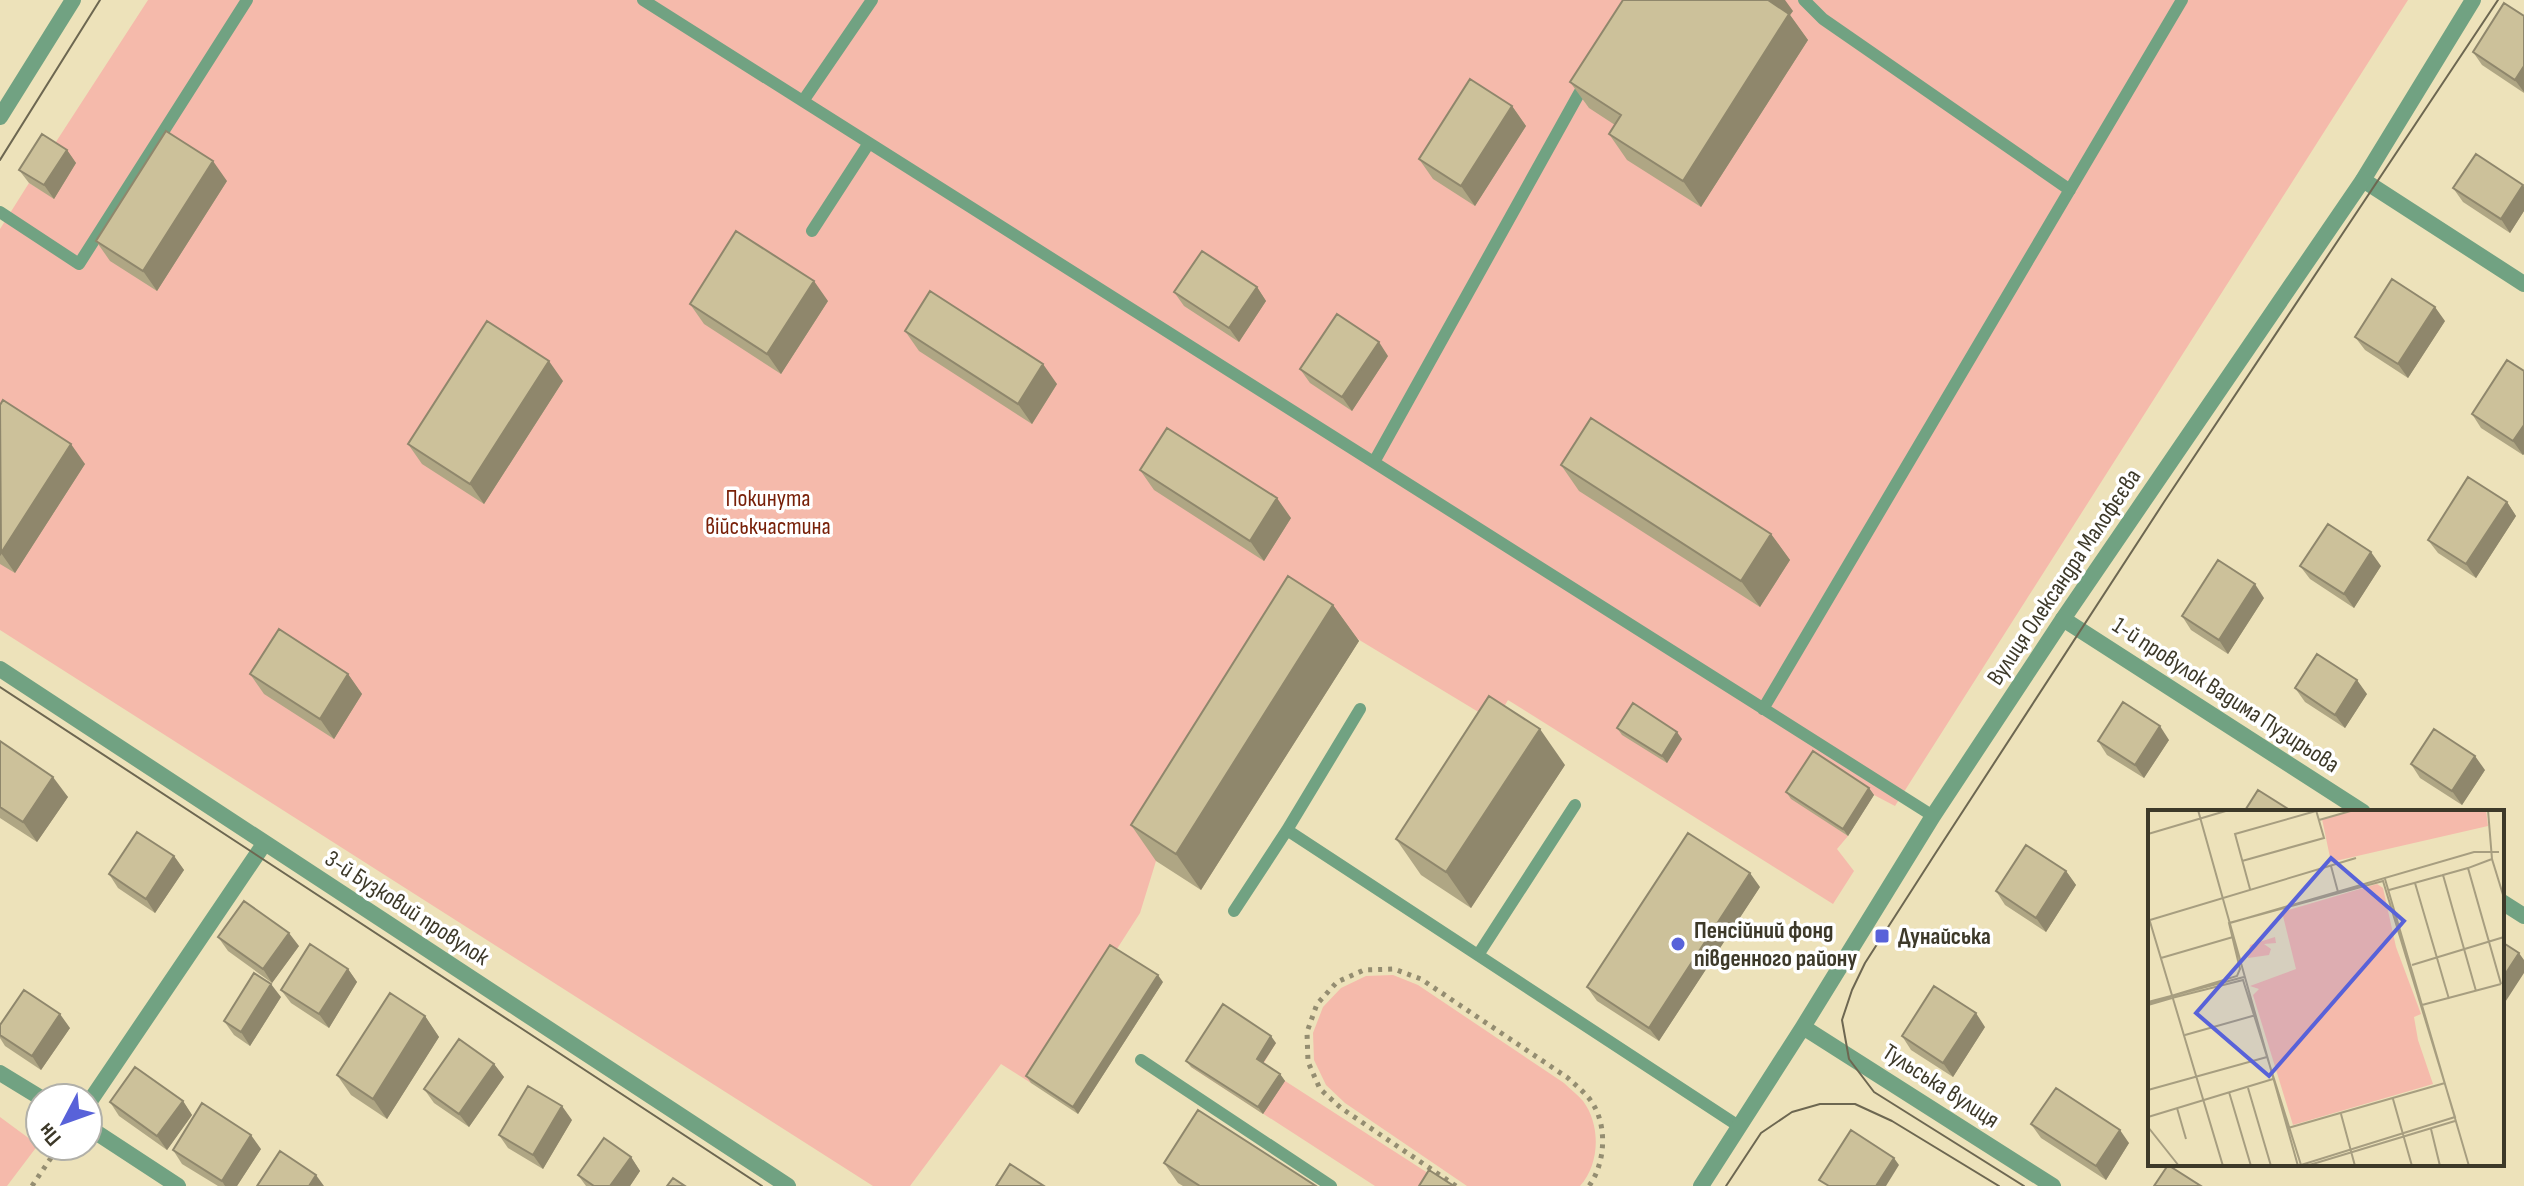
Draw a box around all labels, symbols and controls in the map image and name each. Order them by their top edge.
street label: Вулиця Олександра Малофєєва [1981,463,2147,691]
park label: Покинута військчастина [705,484,831,541]
street label: 1-й провулок Вадима Пузирьова [2107,611,2345,779]
inset map [2148,810,2504,1166]
street label: 3-й Бузковий провулок [319,844,495,972]
place label: Пенсійний фонд південного району [1694,916,1857,973]
place label: Дунайська [1898,922,1991,951]
marker: Дунайська [1873,927,1891,945]
marker: Пенсійний фонд південного району [1669,935,1687,953]
street label: Тульська вулиця [1877,1038,2005,1134]
north arrow [24,1082,104,1162]
text: Пн [33,1117,67,1151]

